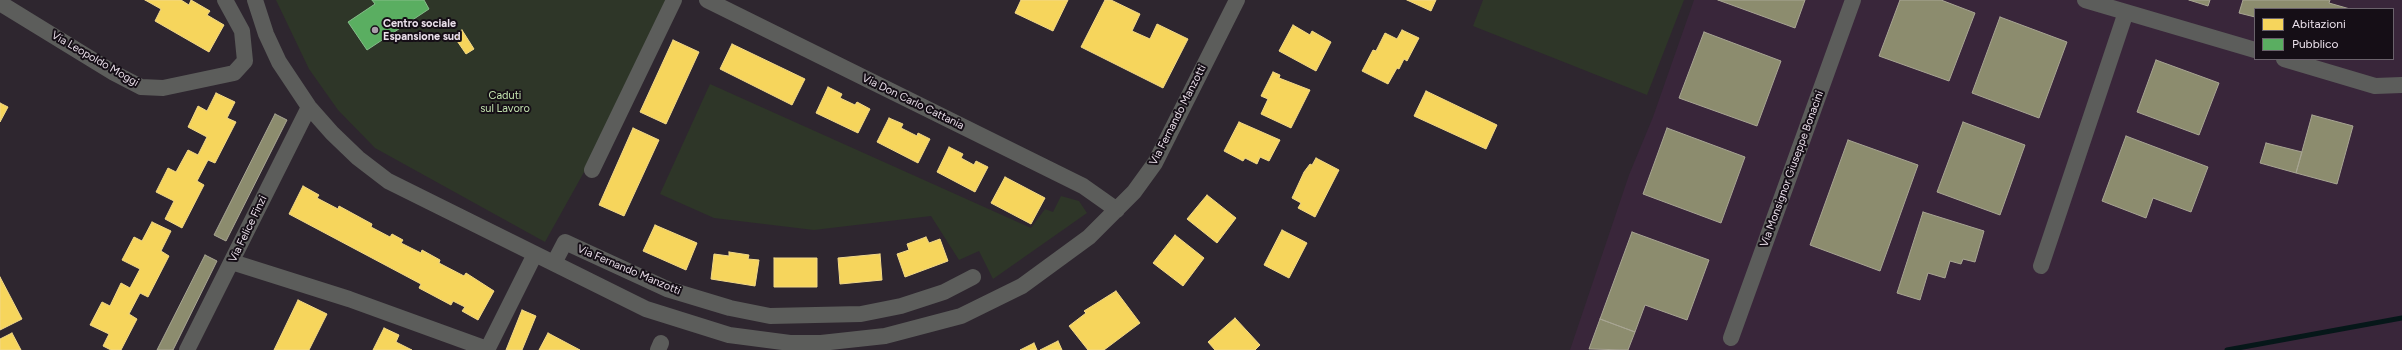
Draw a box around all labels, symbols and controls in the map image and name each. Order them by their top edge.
legend [2254,8,2394,60]
place label: Centro sociale Espansione sud [383,17,461,43]
text: Abitazioni [2292,17,2346,31]
marker: Centro sociale Espansione sud [370,25,380,35]
street label: Via Leopoldo Moggi [49,29,141,89]
text: Pubblico [2292,37,2339,51]
street label: Via Fernando Manzotti [1147,62,1209,168]
street label: Via Don Carlo Cattania [860,72,966,132]
park label: Caduti sul Lavoro [480,89,530,115]
street label: Via Monsignor Giuseppe Bonacini [1758,89,1826,249]
street label: Via Felice Finzi [226,193,270,265]
street label: Via Fernando Manzotti [575,242,683,298]

